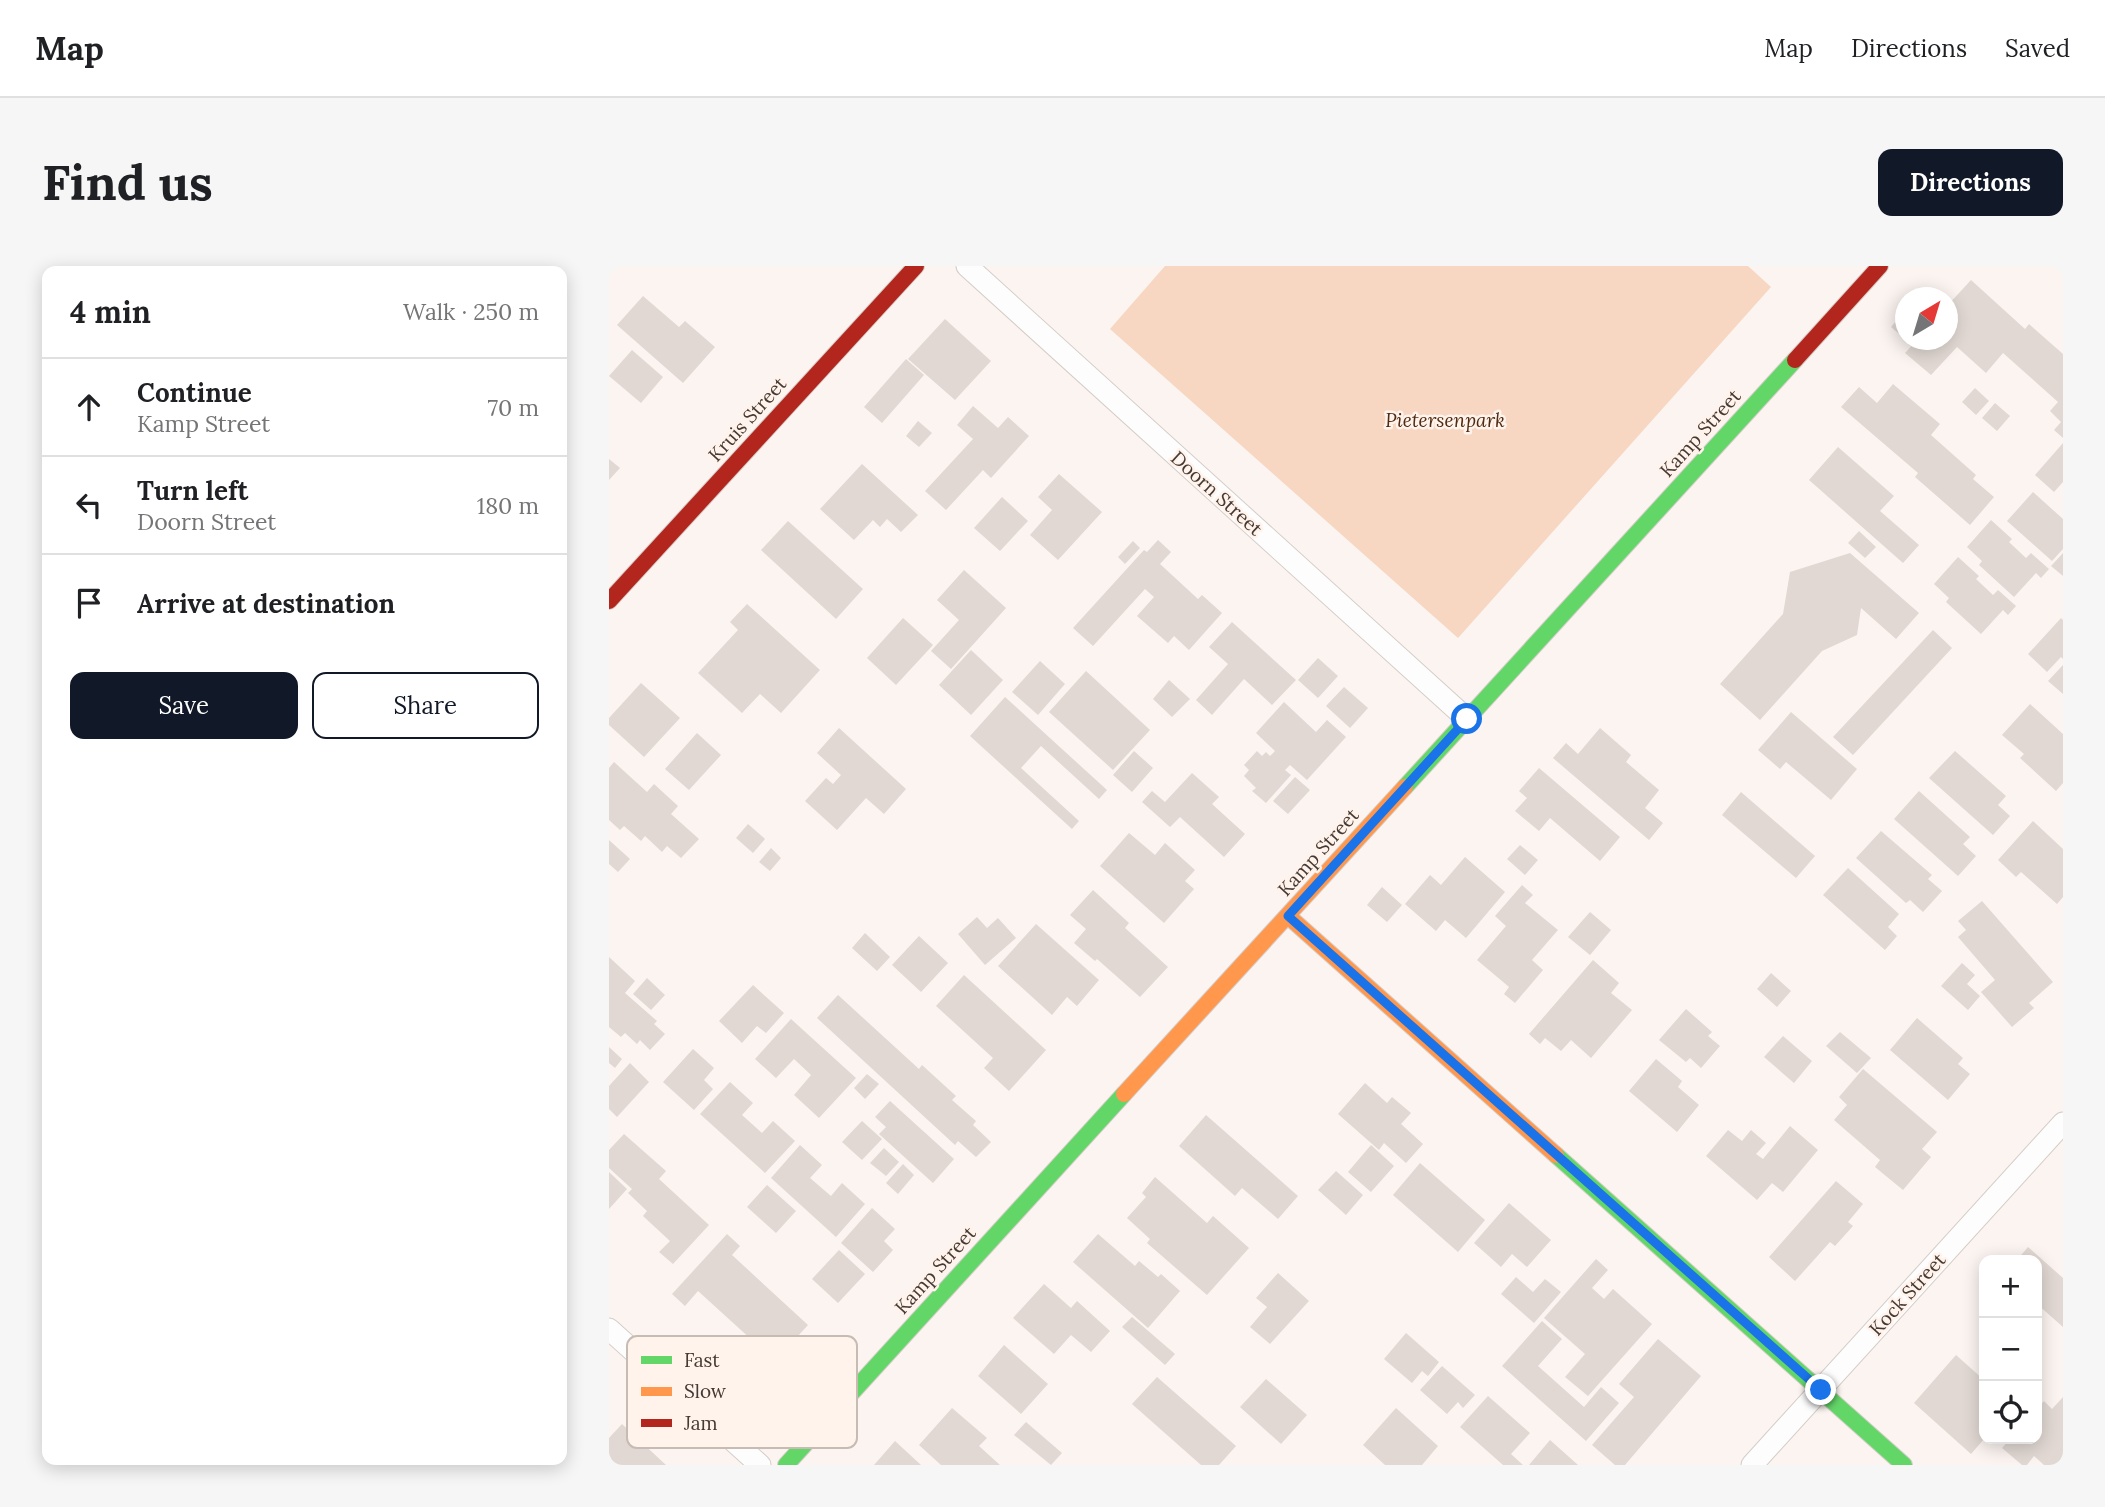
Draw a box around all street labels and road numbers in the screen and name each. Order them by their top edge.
street label: Kruis Street [703,371,792,466]
street label: Kamp Street [1654,384,1746,482]
street label: Doorn Street [1166,446,1268,541]
street label: Kamp Street [1272,803,1364,901]
street label: Kamp Street [889,1221,981,1319]
street label: Kock Street [1864,1247,1951,1340]

